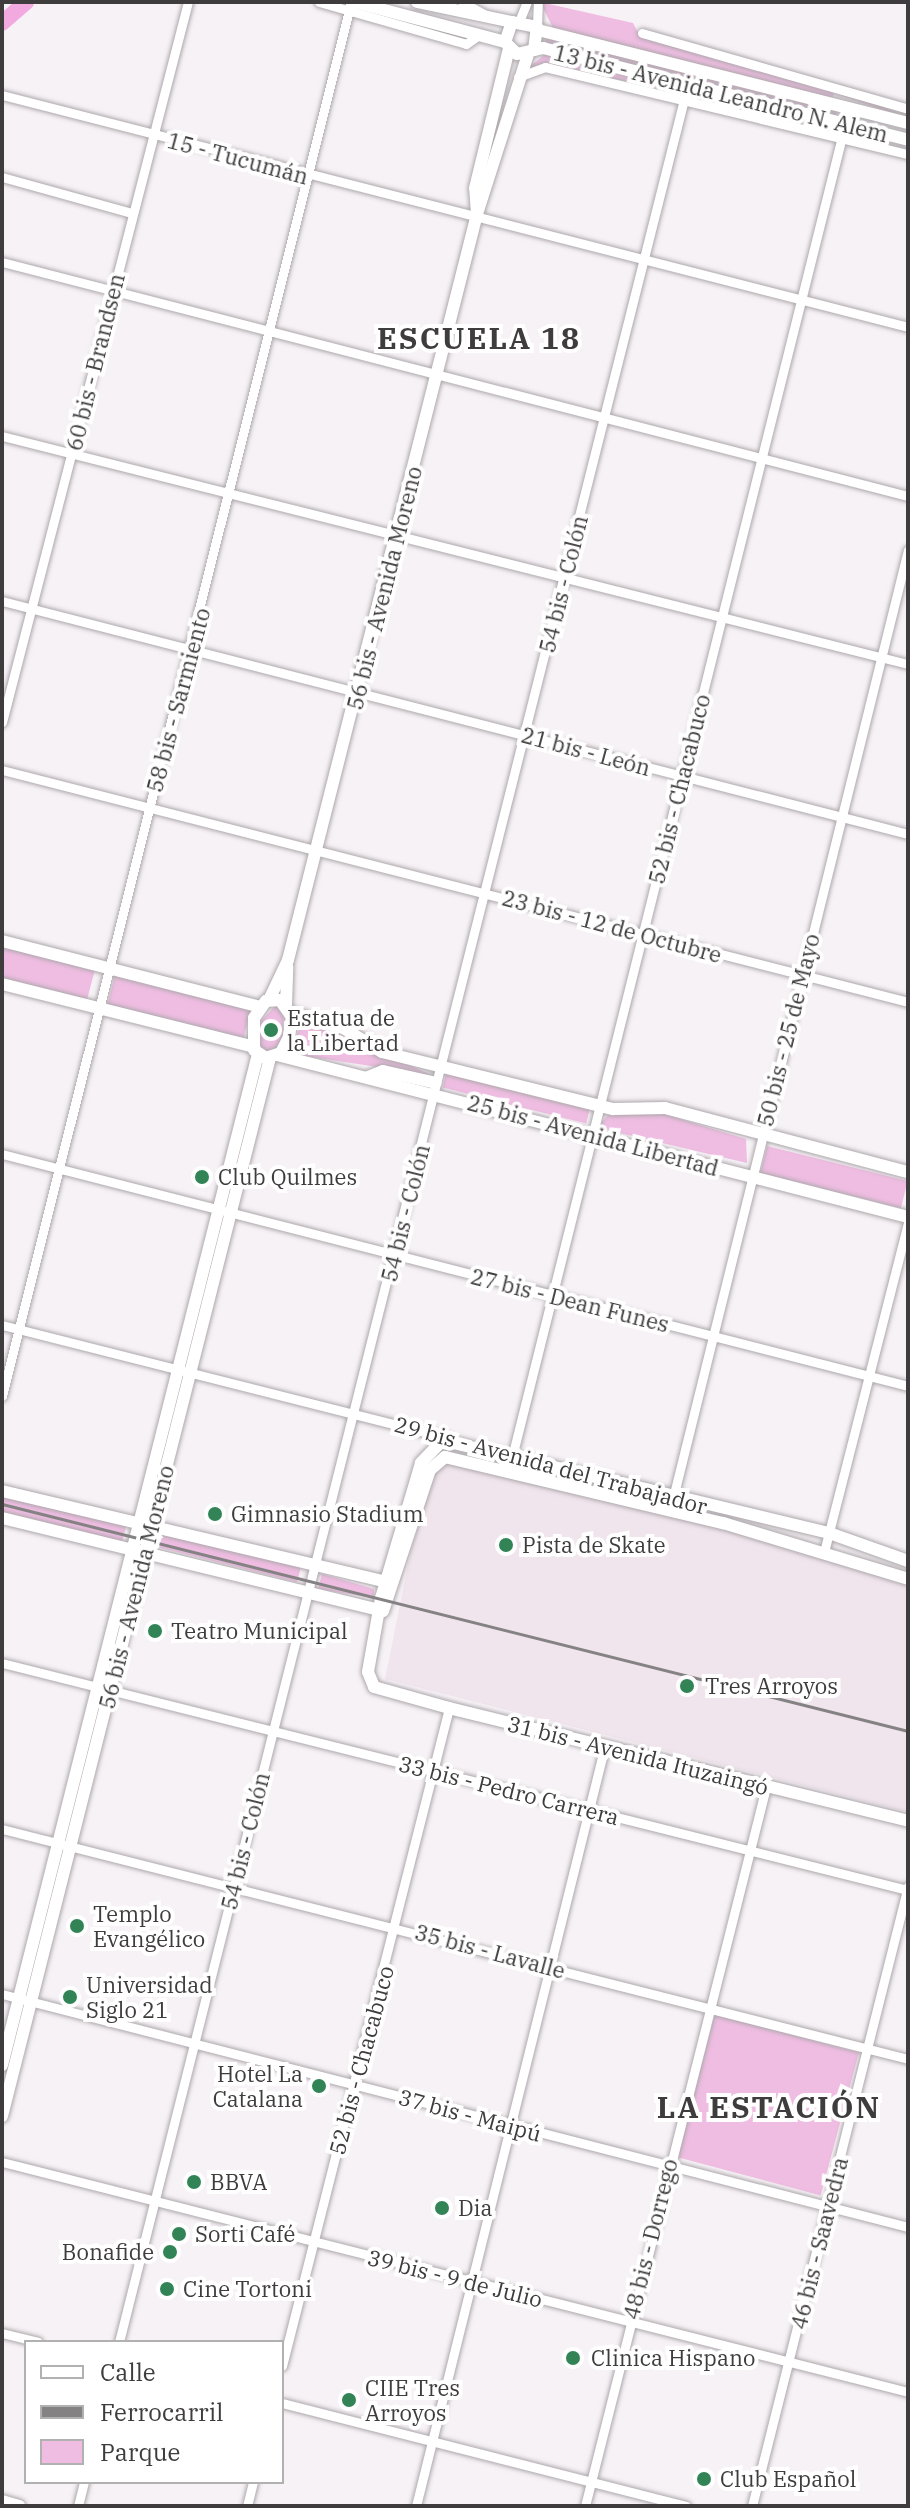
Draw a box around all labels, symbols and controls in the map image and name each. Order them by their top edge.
street label: 13 bis - Avenida Leandro N. Alem [551,39,891,147]
street label: 15 - Tucumán [165,127,311,189]
street label: 60 bis - Brandsen [60,271,130,453]
district label: ESCUELA 18 [377,320,581,356]
street label: 56 bis - Avenida Moreno [341,463,427,713]
street label: 54 bis - Colón [533,513,593,655]
street label: 58 bis - Sarmiento [141,605,215,795]
street label: 52 bis - Chacabuco [643,691,715,887]
street label: 21 bis - León [519,721,653,781]
street label: 23 bis - 12 de Octubre [499,884,725,968]
street label: 50 bis - 25 de Mayo [751,931,825,1129]
place label: Estatua de la Libertad [287,1004,399,1056]
marker: Estatua de la Libertad [262,1021,280,1039]
street label: 25 bis - Avenida Libertad [465,1089,721,1181]
street label: 54 bis - Colón [375,1142,435,1284]
place label: Club Quilmes [218,1164,357,1190]
marker: Club Quilmes [193,1168,211,1186]
street label: 27 bis - Dean Funes [468,1263,672,1337]
street label: 29 bis - Avenida del Trabajador [392,1411,710,1519]
street label: 56 bis - Avenida Moreno [93,1462,179,1712]
place label: Gimnasio Stadium [231,1501,424,1527]
marker: Gimnasio Stadium [206,1505,224,1523]
place label: Pista de Skate [522,1532,666,1558]
marker: Pista de Skate [497,1536,515,1554]
place label: Teatro Municipal [171,1618,348,1644]
marker: Teatro Municipal [146,1622,164,1640]
place label: Tres Arroyos [705,1673,838,1699]
marker: Tres Arroyos [676,1675,698,1697]
street label: 31 bis - Avenida Ituzaingó [505,1710,771,1800]
street label: 33 bis - Pedro Carrera [396,1750,622,1830]
street label: 54 bis - Colón [215,1770,275,1912]
place label: Templo Evangélico [93,1900,205,1952]
marker: Templo Evangélico [68,1917,86,1935]
street label: 35 bis - Lavalle [412,1918,568,1984]
street label: 52 bis - Chacabuco [323,1963,399,2157]
place label: Universidad Siglo 21 [86,1971,213,2022]
marker: Universidad Siglo 21 [61,1988,79,2006]
place label: Hotel La Catalana [213,2060,303,2112]
marker: Hotel La Catalana [310,2077,328,2095]
street label: 37 bis - Maipú [396,2083,544,2147]
district label: LA ESTACIÓN [657,2089,881,2125]
street label: 46 bis - Saavedra [785,2154,853,2332]
street label: 48 bis - Dorrego [617,2156,683,2322]
place label: BBVA [210,2169,267,2195]
marker: BBVA [185,2173,203,2191]
place label: Dia [458,2195,492,2221]
marker: Dia [433,2199,451,2217]
place label: Sorti Café [195,2221,295,2247]
marker: Sorti Café [170,2225,188,2243]
place label: Bonafide [62,2239,154,2265]
marker: Bonafide [161,2243,179,2261]
street label: 39 bis - 9 de Julio [365,2244,545,2312]
place label: Cine Tortoni [183,2276,312,2302]
marker: Cine Tortoni [158,2280,176,2298]
legend [24,2340,284,2484]
place label: Clinica Hispano [591,2345,755,2371]
marker: Clinica Hispano [562,2347,584,2369]
text: Calle [100,2356,156,2388]
place label: CIIE Tres Arroyos [365,2374,460,2426]
marker: CIIE Tres Arroyos [340,2391,358,2409]
text: Ferrocarril [100,2396,223,2428]
text: Parque [100,2436,180,2468]
place label: Club Español [720,2466,856,2492]
marker: Club Español [695,2470,713,2488]

